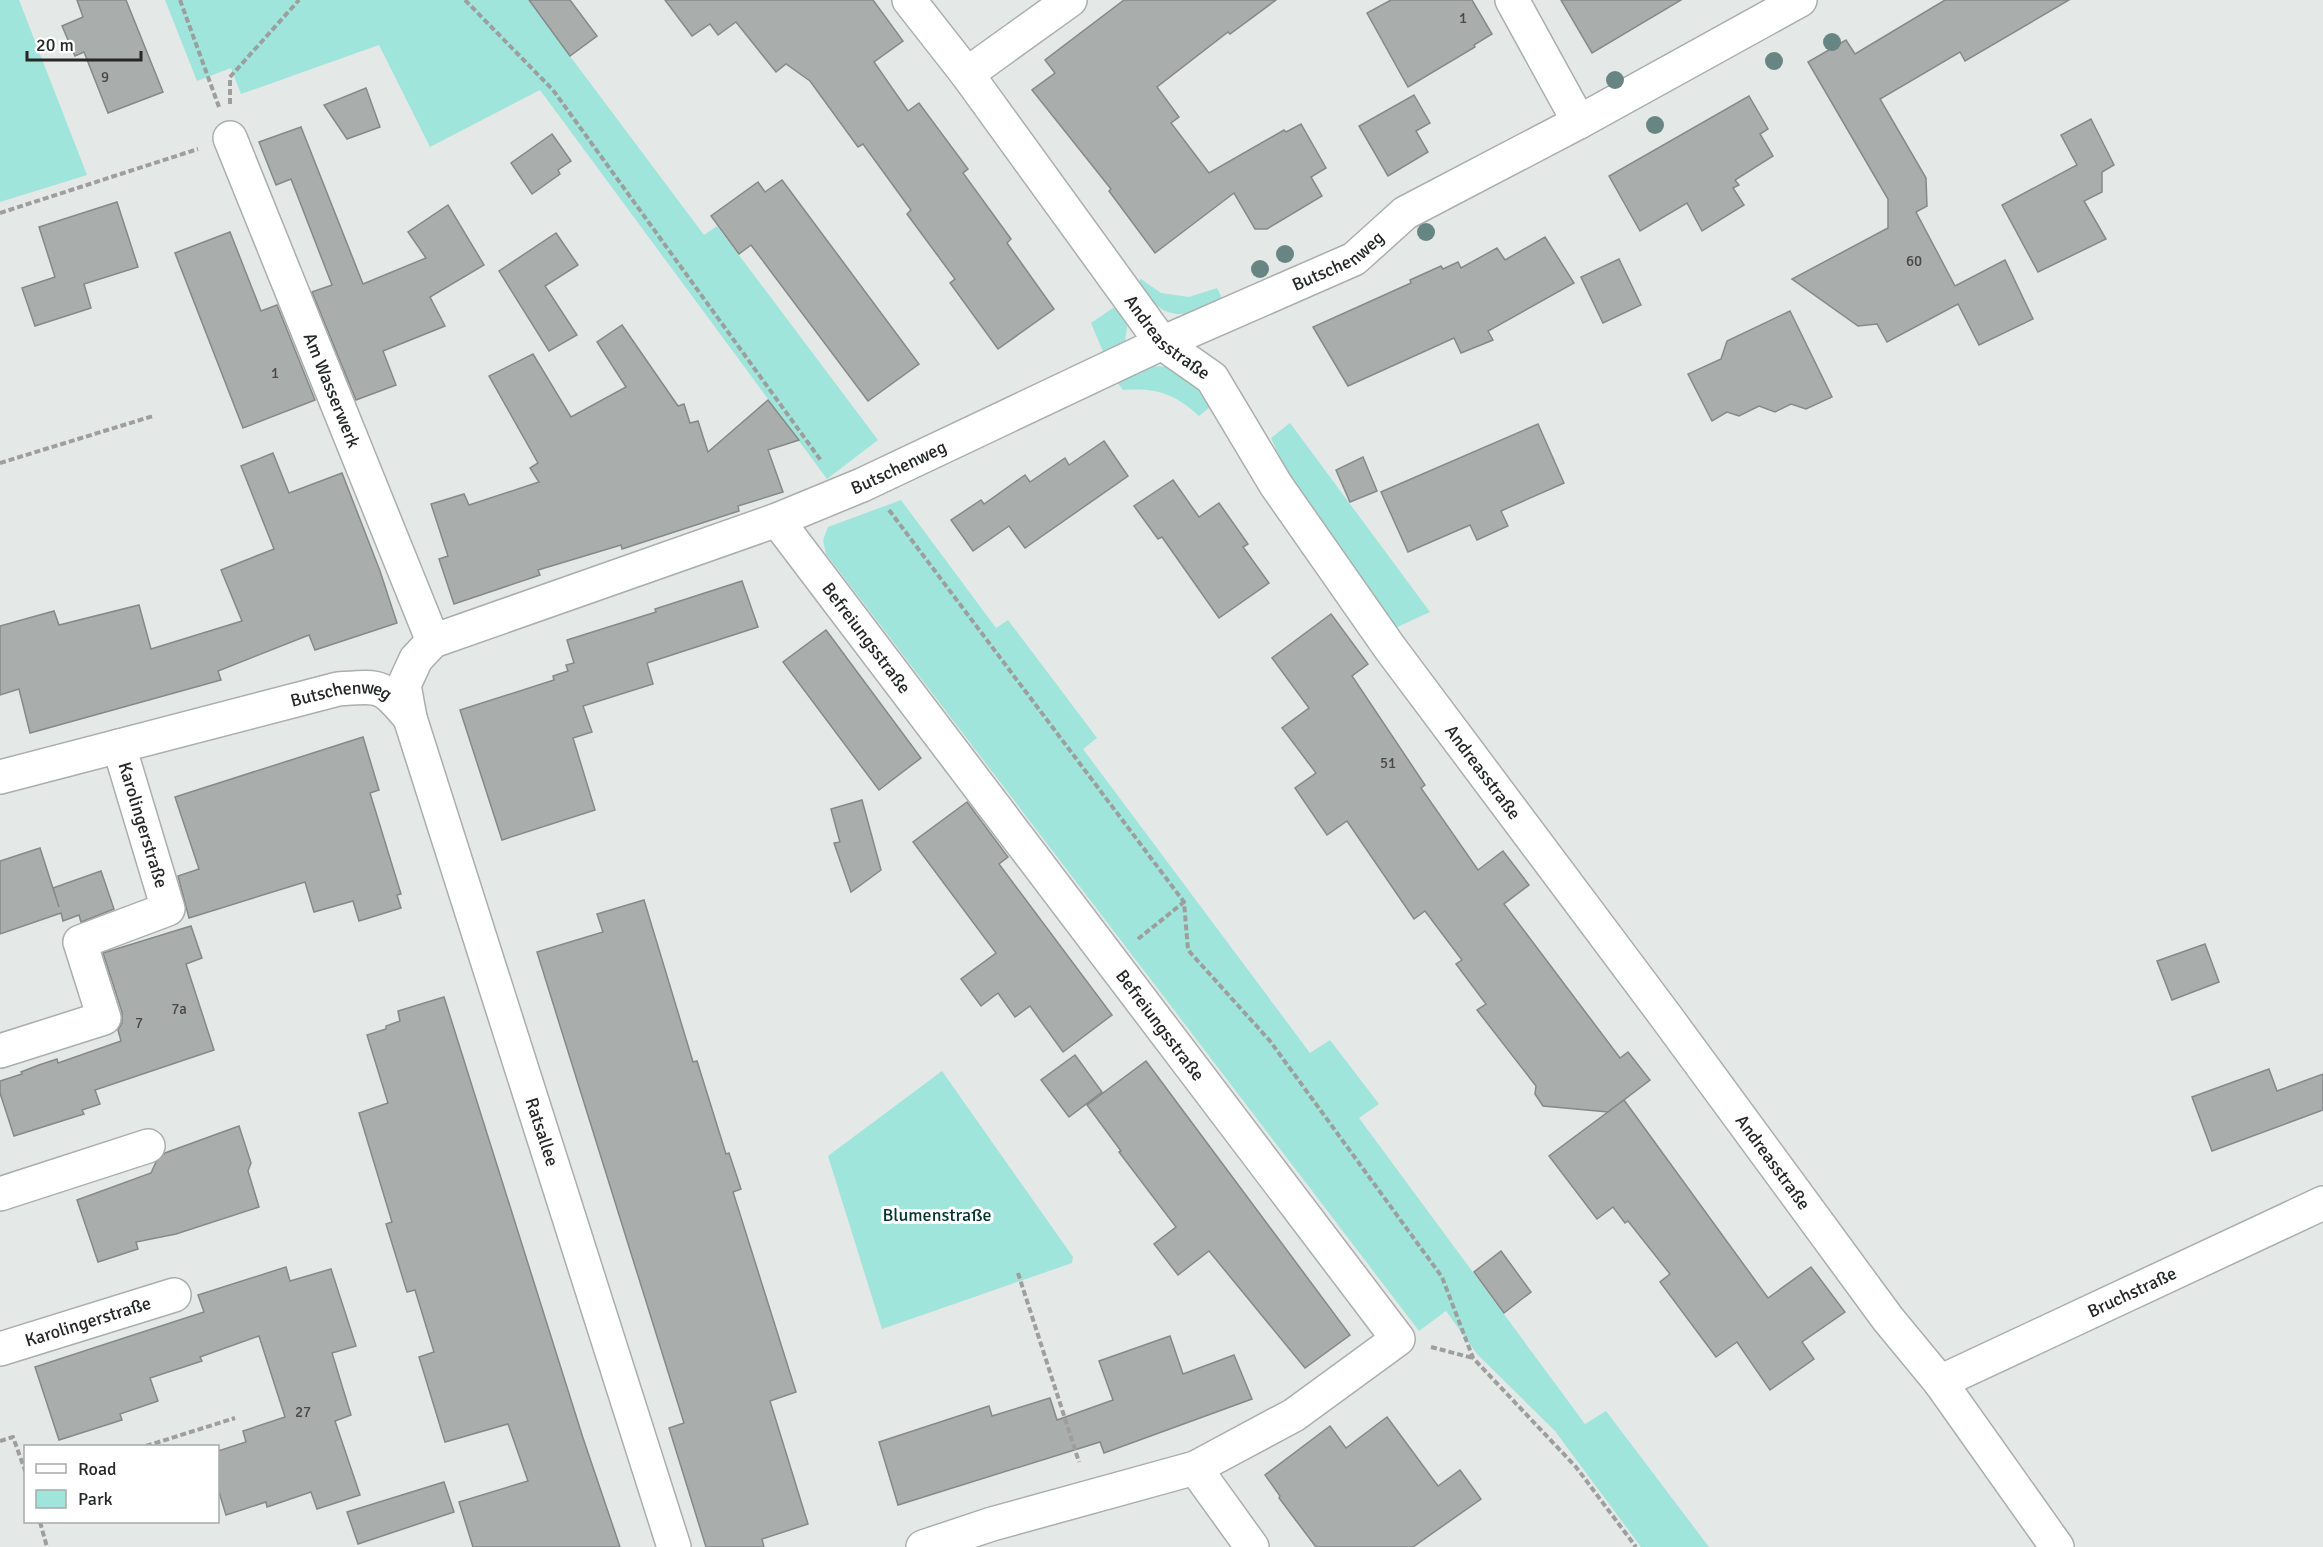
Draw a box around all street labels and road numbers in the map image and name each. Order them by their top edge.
street label: Butschenweg [1289,226,1389,296]
street label: Andreasstraße [1120,291,1214,384]
street label: Am Wasserwerk [299,329,365,451]
street label: Butschenweg [848,436,950,499]
street label: Befreiungsstraße [817,578,916,698]
street label: Butschenweg [288,676,397,712]
street label: Andreasstraße [1440,720,1526,824]
street label: Karolingerstraße [113,759,173,891]
street label: Befreiungsstraße [1111,965,1209,1085]
street label: Ratsallee [521,1095,563,1169]
street label: Andreasstraße [1731,1110,1815,1214]
street label: Bruchstraße [2084,1262,2180,1322]
street label: Karolingerstraße [22,1292,154,1352]

